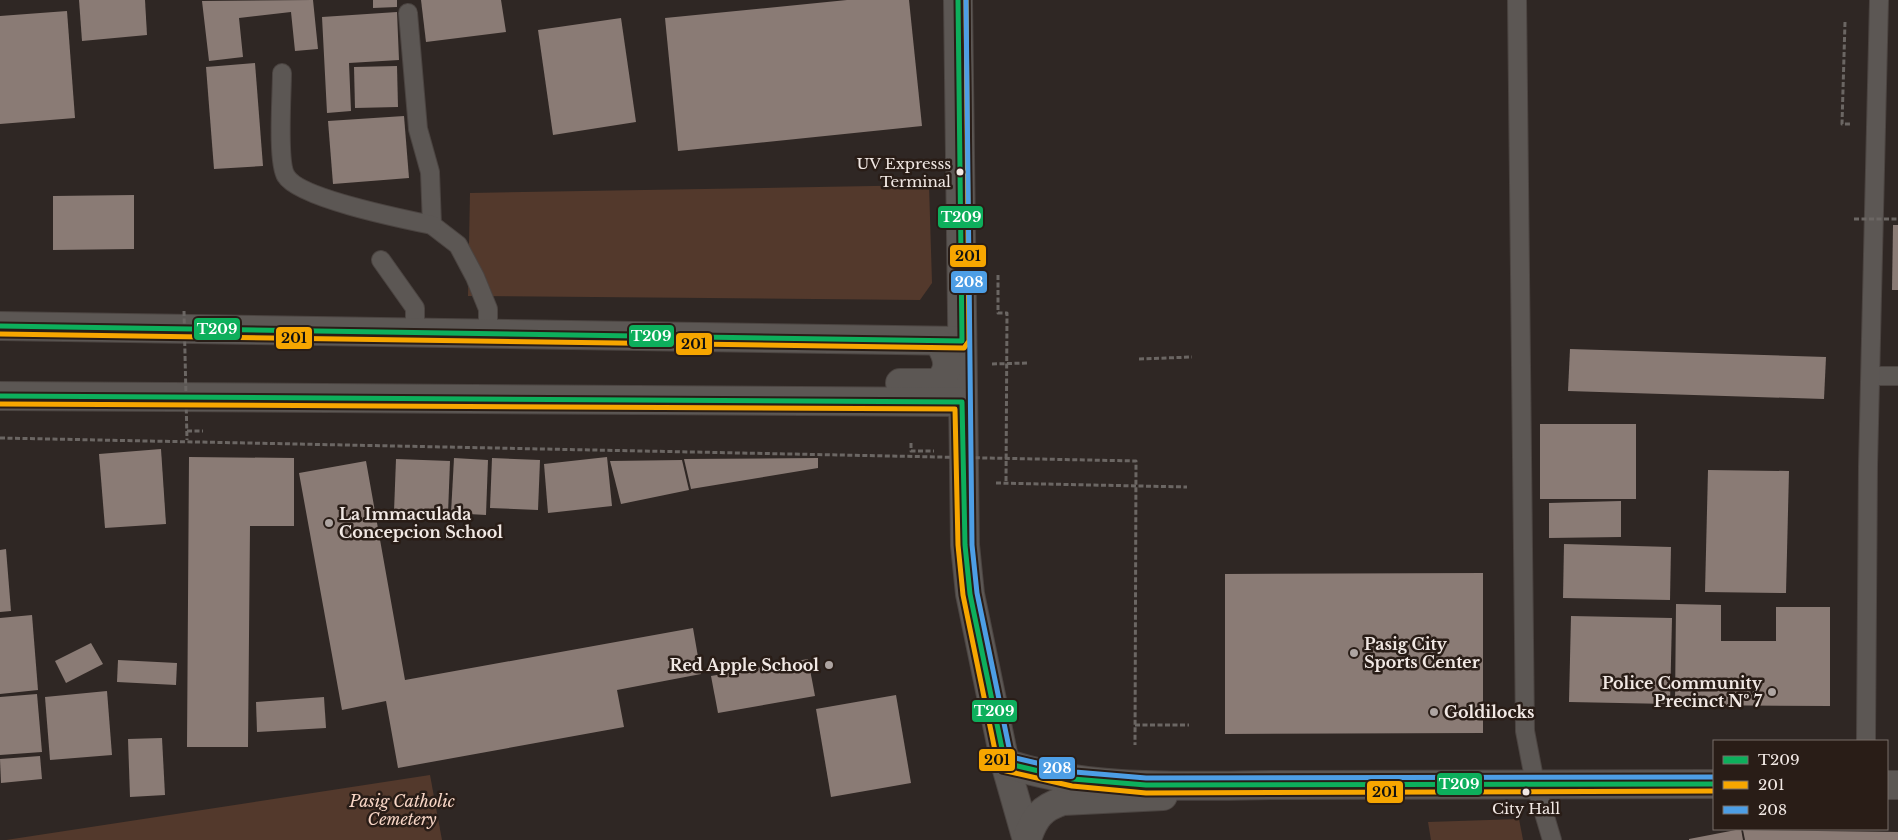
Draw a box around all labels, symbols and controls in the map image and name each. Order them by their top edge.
place label: UV Expresss Terminal [856,154,951,191]
marker: UV Expresss Terminal [955,167,965,177]
line badge: T209 [937,205,984,229]
text: T209 [941,208,981,226]
line badge: 201 [949,244,987,268]
text: 201 [955,247,981,265]
line badge: 208 [950,270,988,294]
text: 208 [955,273,983,291]
line badge: T209 [193,317,241,341]
text: T209 [197,320,237,338]
line badge: T209 [628,324,675,348]
line badge: 201 [275,326,313,350]
text: T209 [631,327,671,345]
text: 201 [281,329,307,347]
line badge: 201 [675,332,713,356]
text: 201 [681,335,707,353]
place label: La Immaculada Concepcion School [339,504,503,542]
marker: La Immaculada Concepcion School [323,517,335,529]
place label: Pasig City Sports Center [1364,634,1480,672]
marker: Pasig City Sports Center [1348,647,1360,659]
place label: Red Apple School [670,655,819,675]
marker: Red Apple School [823,659,835,671]
place label: Police Community Precinct № 7 [1602,673,1763,711]
marker: Police Community Precinct № 7 [1766,686,1778,698]
line badge: T209 [971,699,1018,723]
text: T209 [974,702,1014,720]
place label: Goldilocks [1444,702,1534,722]
marker: Goldilocks [1428,706,1440,718]
legend [1713,740,1888,830]
line badge: 201 [978,748,1016,772]
text: T209 [1758,750,1800,769]
text: 201 [984,751,1010,769]
line badge: 208 [1038,756,1076,780]
text: 208 [1043,759,1071,777]
line badge: T209 [1436,772,1483,796]
text: T209 [1439,775,1479,793]
text: 201 [1758,775,1785,794]
line badge: 201 [1366,780,1404,804]
text: 201 [1372,783,1398,801]
marker: City Hall [1521,787,1531,797]
park label: Pasig Catholic Cemetery [348,791,455,829]
place label: City Hall [1492,799,1560,818]
text: 208 [1758,800,1787,819]

